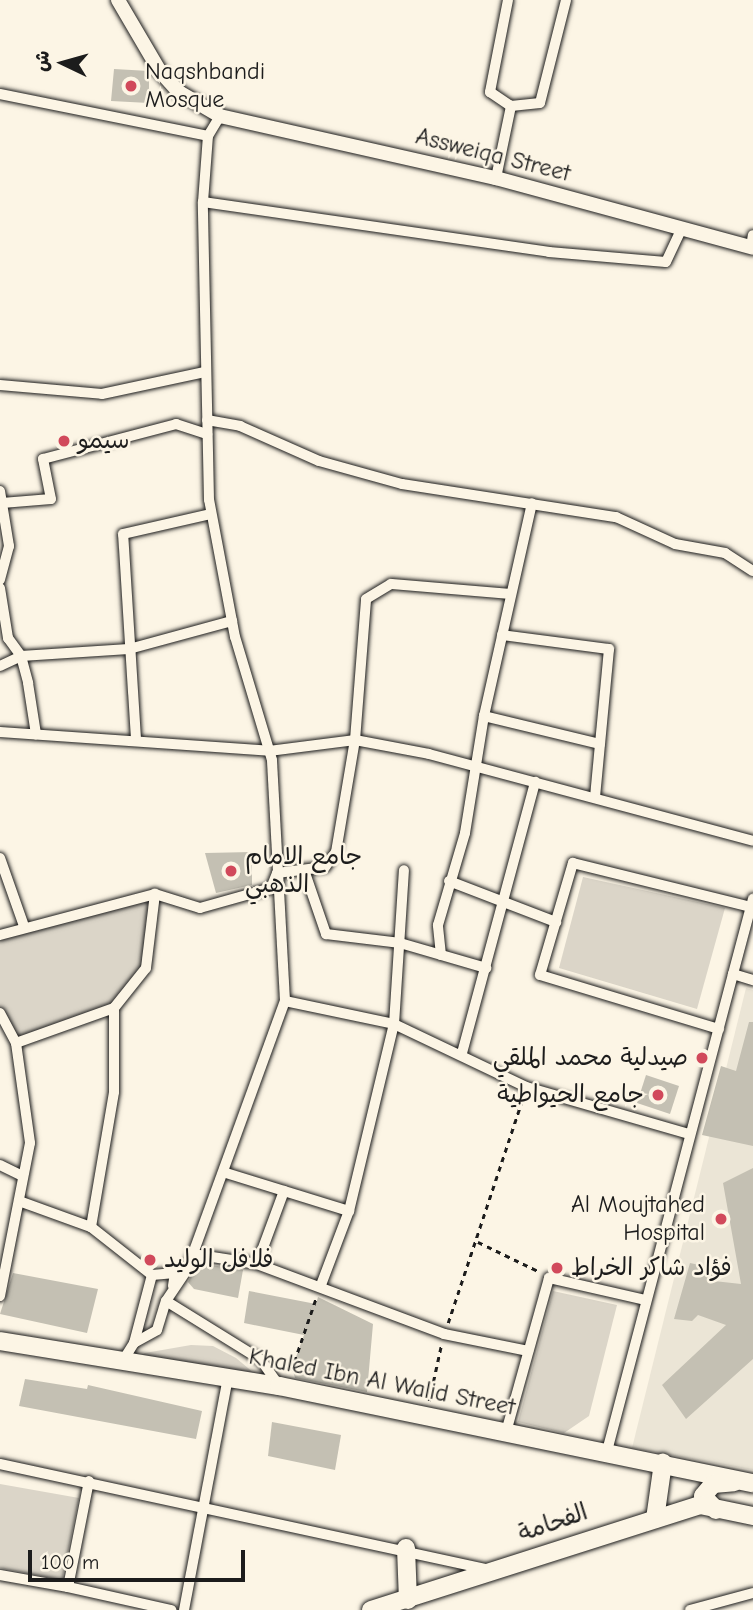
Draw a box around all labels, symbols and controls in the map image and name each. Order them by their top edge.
north arrow [28,28,98,98]
text: ش [30,50,54,73]
place label: Naqshbandi Mosque [145,58,265,114]
marker: Naqshbandi Mosque [123,78,139,94]
street label: Assweiqa Street [413,122,573,188]
place label: سيمو [78,427,130,455]
marker: سيمو [56,433,72,449]
place label: جامع الامام الذهبي [245,843,362,899]
marker: جامع الامام الذهبي [223,863,239,879]
place label: صيدلية محمد الملقي [493,1044,688,1072]
marker: صيدلية محمد الملقي [694,1050,710,1066]
place label: جامع الحيواطية [497,1081,644,1109]
marker: جامع الحيواطية [650,1087,666,1103]
place label: Al Moujtahed Hospital [571,1191,705,1247]
marker: Al Moujtahed Hospital [711,1209,731,1229]
place label: فلافل الوليد [164,1246,274,1274]
marker: فلافل الوليد [142,1252,158,1268]
place label: فؤاد شاكر الخراط [571,1254,732,1282]
marker: فؤاد شاكر الخراط [549,1260,565,1276]
street label: Khaled Ibn Al Walid Street [246,1342,518,1422]
street label: الفحامة [514,1498,592,1548]
scale bar [32,1536,248,1580]
text: 100 m [41,1550,99,1574]

